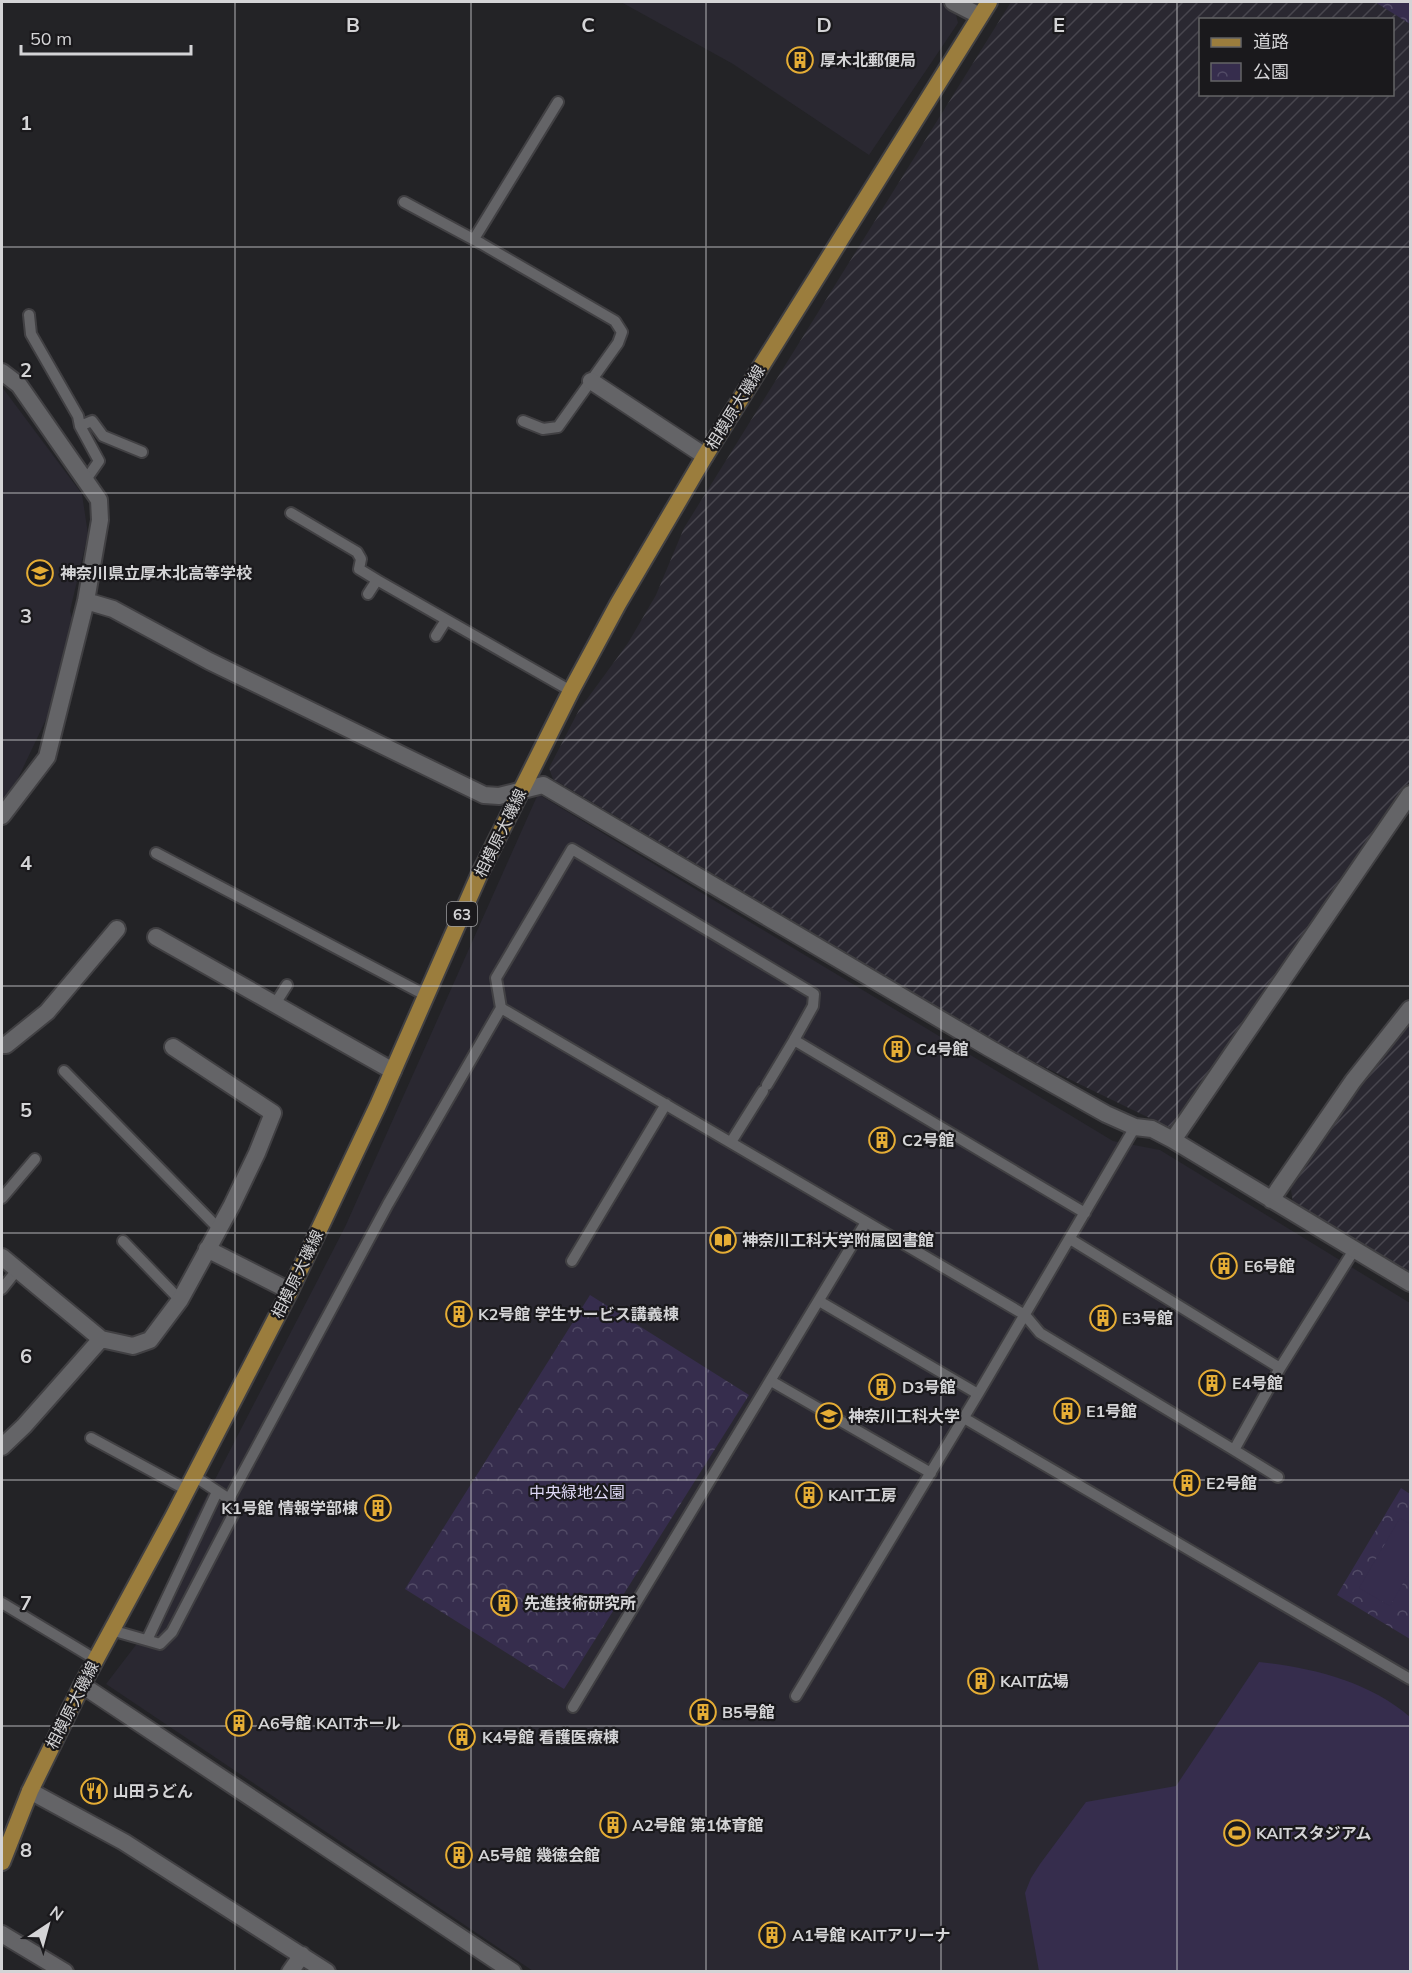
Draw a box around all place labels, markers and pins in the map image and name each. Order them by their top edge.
building icon: 厚木北郵便局 [785,45,815,75]
place label: 厚木北郵便局 [820,50,916,70]
school or university icon: 神奈川県立厚木北高等学校 [25,558,55,588]
place label: 神奈川県立厚木北高等学校 [60,563,252,583]
building icon: C4号館 [882,1034,912,1064]
place label: C4号館 [916,1039,969,1059]
building icon: C2号館 [867,1125,897,1155]
place label: C2号館 [902,1130,955,1150]
library icon: 神奈川工科大学附属図書館 [708,1225,738,1255]
place label: 神奈川工科大学附属図書館 [742,1230,934,1250]
building icon: E6号館 [1209,1251,1239,1281]
place label: E6号館 [1244,1256,1295,1276]
building icon: K2号館 学生サービス講義棟 [444,1299,474,1329]
building icon: E3号館 [1088,1303,1118,1333]
place label: K2号館 学生サービス講義棟 [478,1304,679,1324]
place label: E3号館 [1122,1308,1173,1328]
building icon: E4号館 [1197,1368,1227,1398]
building icon: D3号館 [867,1372,897,1402]
place label: E4号館 [1232,1373,1283,1393]
place label: D3号館 [902,1377,956,1397]
building icon: E1号館 [1052,1396,1082,1426]
school or university icon: 神奈川工科大学 [814,1401,844,1431]
place label: E1号館 [1086,1401,1137,1421]
place label: 神奈川工科大学 [848,1406,960,1426]
building icon: E2号館 [1172,1468,1202,1498]
place label: E2号館 [1206,1473,1257,1493]
building icon: KAIT工房 [794,1480,824,1510]
place label: KAIT工房 [828,1485,897,1505]
building icon: K1号館 情報学部棟 [363,1493,393,1523]
place label: K1号館 情報学部棟 [221,1498,358,1518]
building icon: 先進技術研究所 [489,1588,519,1618]
place label: 先進技術研究所 [524,1593,636,1613]
building icon: KAIT広場 [966,1666,996,1696]
place label: KAIT広場 [1000,1671,1069,1691]
building icon: B5号館 [688,1697,718,1727]
place label: B5号館 [722,1702,775,1722]
building icon: A6号館 KAITホール [224,1708,254,1738]
place label: A6号館 KAITホール [258,1713,401,1733]
building icon: K4号館 看護医療棟 [447,1722,477,1752]
place label: K4号館 看護医療棟 [482,1727,619,1747]
restaurant icon: 山田うどん [79,1776,109,1806]
place label: 山田うどん [113,1781,193,1801]
building icon: A2号館 第1体育館 [598,1810,628,1840]
place label: A2号館 第1体育館 [632,1815,764,1835]
sports icon: KAITスタジアム [1222,1818,1252,1848]
place label: KAITスタジアム [1256,1823,1372,1843]
building icon: A5号館 幾徳会館 [444,1840,474,1870]
place label: A5号館 幾徳会館 [478,1845,600,1865]
building icon: A1号館 KAITアリーナ [757,1920,787,1950]
place label: A1号館 KAITアリーナ [792,1925,951,1945]

